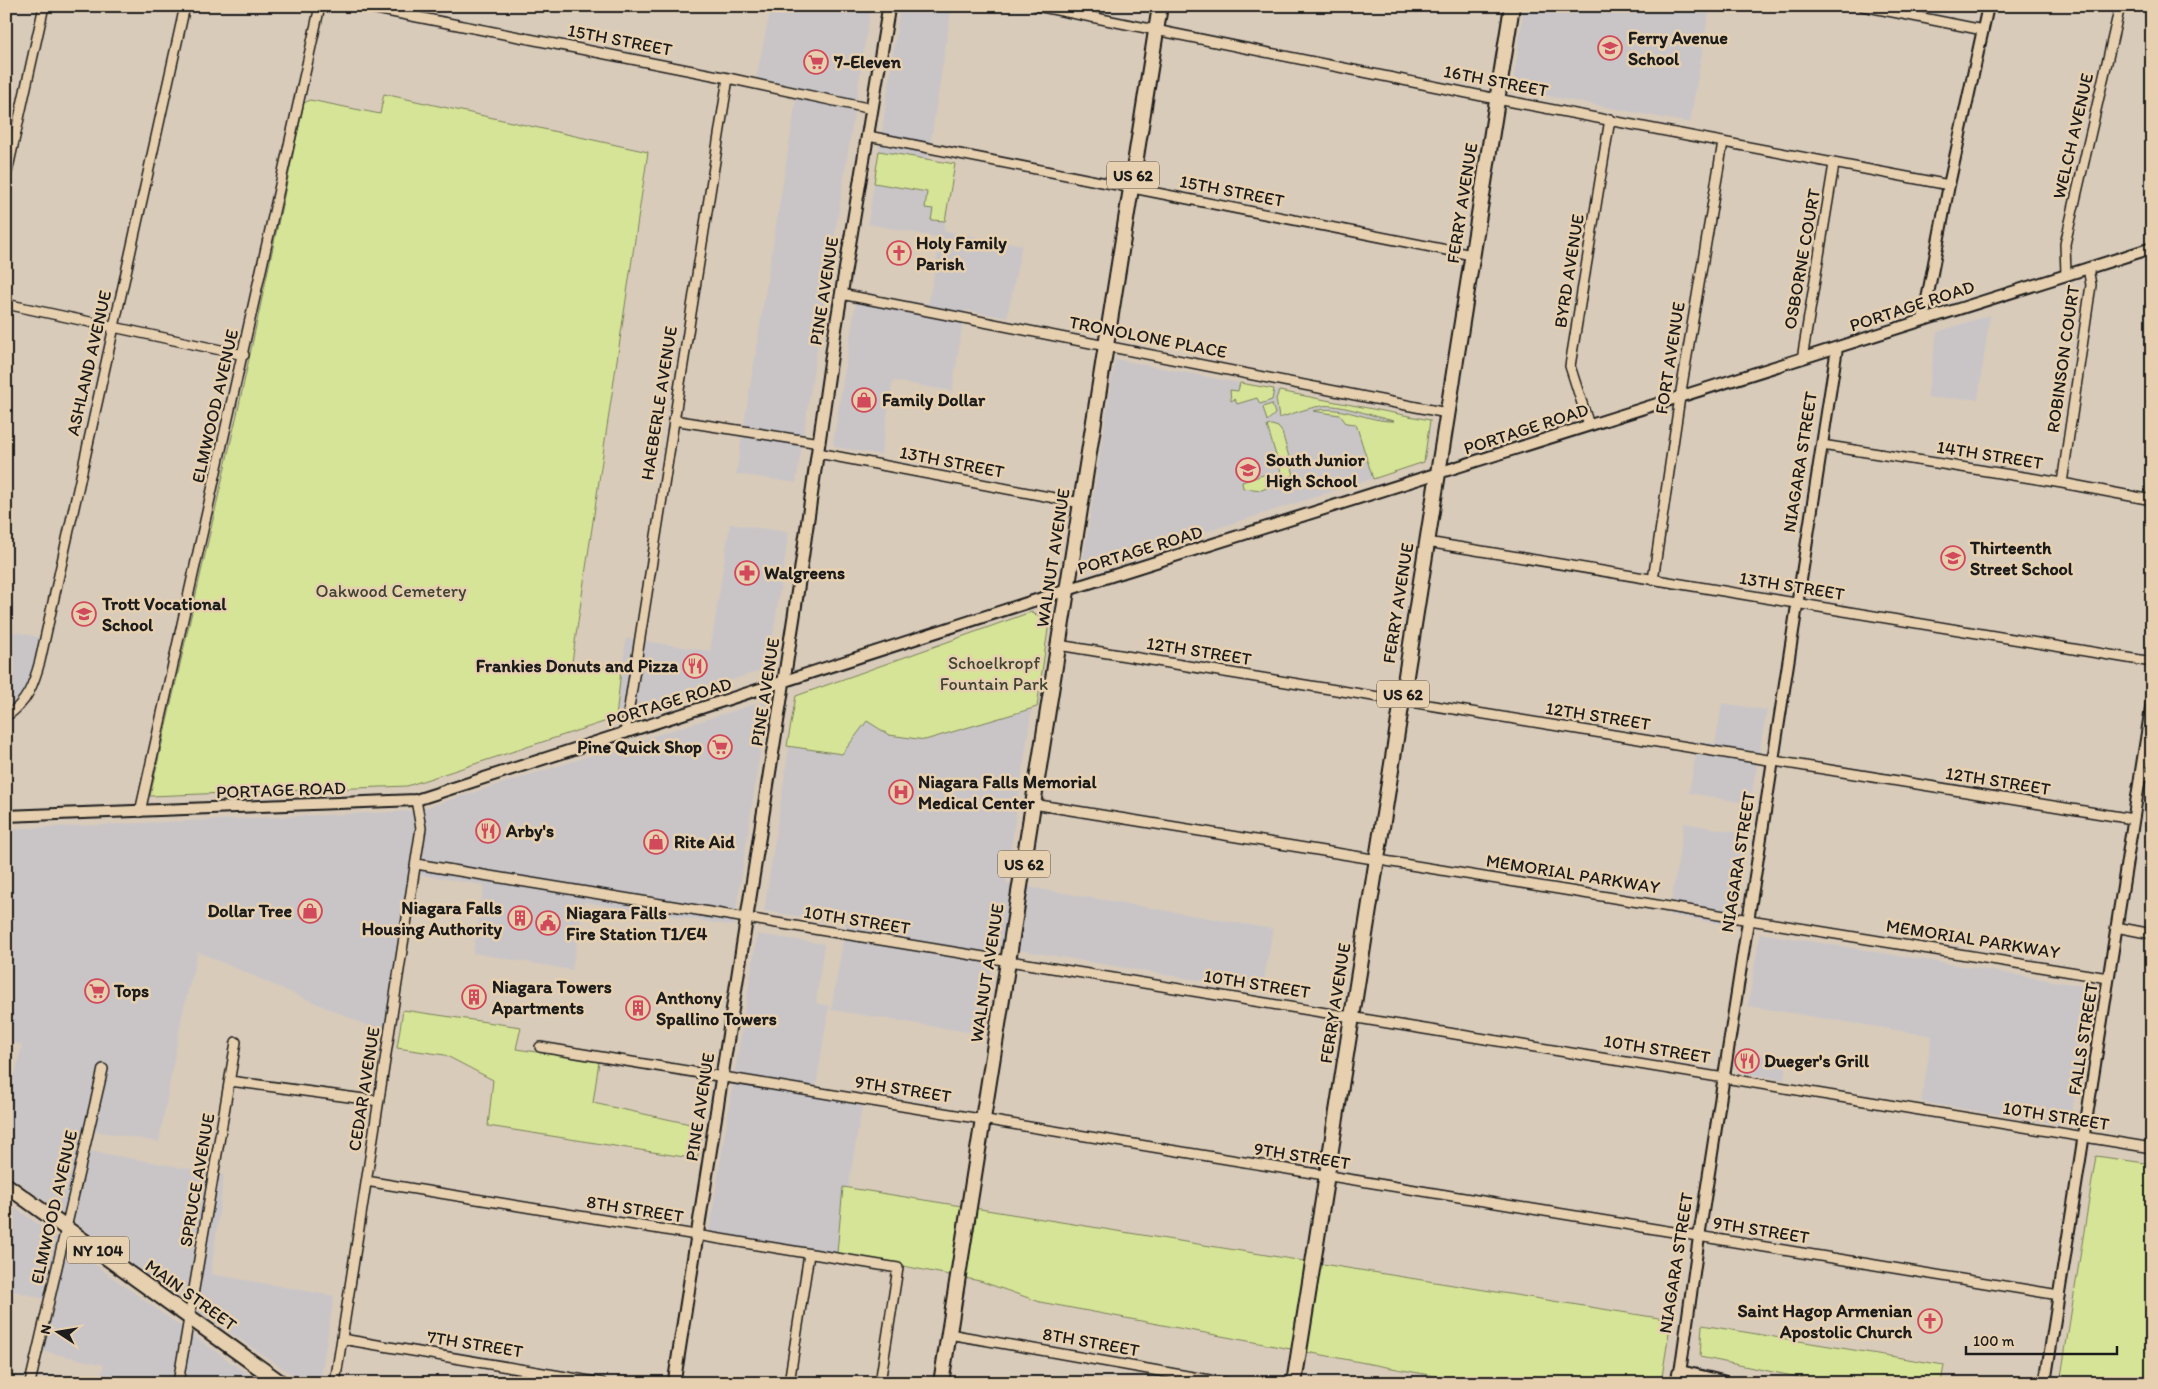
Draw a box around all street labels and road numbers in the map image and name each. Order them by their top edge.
street label: 15TH STREET [566,19,674,61]
street label: 16TH STREET [1442,60,1550,102]
street label: WELCH AVENUE [2048,71,2098,201]
street label: FERRY AVENUE [1442,141,1482,265]
road number: US 62 [1107,162,1159,188]
street label: 15TH STREET [1178,170,1286,212]
street label: OSBORNE COURT [1779,187,1825,331]
street label: BYRD AVENUE [1549,212,1589,330]
street label: PINE AVENUE [805,235,843,347]
street label: PORTAGE ROAD [1847,275,1977,337]
street label: ROBINSON COURT [2042,284,2084,434]
street label: ASHLAND AVENUE [62,288,116,438]
street label: FORT AVENUE [1650,300,1690,416]
street label: TRONOLONE PLACE [1067,311,1229,363]
street label: HAEBERLE AVENUE [636,324,682,482]
street label: ELMWOOD AVENUE [187,327,243,485]
street label: NIAGARA STREET [1778,390,1822,534]
street label: PORTAGE ROAD [1461,398,1591,460]
street label: 14TH STREET [1935,436,2045,474]
street label: 13TH STREET [898,441,1006,483]
street label: WALNUT AVENUE [1031,487,1075,629]
street label: PORTAGE ROAD [1075,520,1206,580]
street label: FERRY AVENUE [1378,541,1418,665]
street label: 13TH STREET [1738,567,1846,605]
street label: 12TH STREET [1145,632,1253,670]
street label: PINE AVENUE [746,636,784,748]
street label: PORTAGE ROAD [604,672,735,732]
road number: US 62 [1377,681,1429,708]
street label: 12TH STREET [1544,697,1652,735]
street label: 12TH STREET [1944,762,2052,800]
street label: PORTAGE ROAD [216,777,347,803]
street label: NIAGARA STREET [1716,790,1760,934]
street label: MEMORIAL PARKWAY [1485,849,1662,899]
road number: US 62 [998,851,1050,878]
street label: 10TH STREET [802,901,912,939]
street label: WALNUT AVENUE [965,902,1009,1044]
street label: MEMORIAL PARKWAY [1885,914,2062,964]
street label: FERRY AVENUE [1315,941,1355,1065]
street label: 10TH STREET [1202,965,1312,1003]
street label: FALLS STREET [2063,981,2103,1097]
street label: CEDAR AVENUE [343,1025,385,1153]
street label: 10TH STREET [1602,1030,1712,1068]
street label: PINE AVENUE [681,1051,719,1163]
street label: 9TH STREET [853,1071,953,1107]
street label: 10TH STREET [2001,1097,2111,1135]
street label: SPRUCE AVENUE [174,1111,220,1249]
street label: ELMWOOD AVENUE [26,1128,82,1286]
street label: 9TH STREET [1252,1138,1352,1174]
street label: 8TH STREET [585,1190,685,1228]
street label: NIAGARA STREET [1654,1191,1698,1335]
street label: 9TH STREET [1711,1212,1811,1248]
road number: NY 104 [67,1236,129,1264]
street label: MAIN STREET [141,1254,241,1336]
street label: 8TH STREET [1041,1323,1141,1361]
street label: 7TH STREET [425,1326,525,1362]

